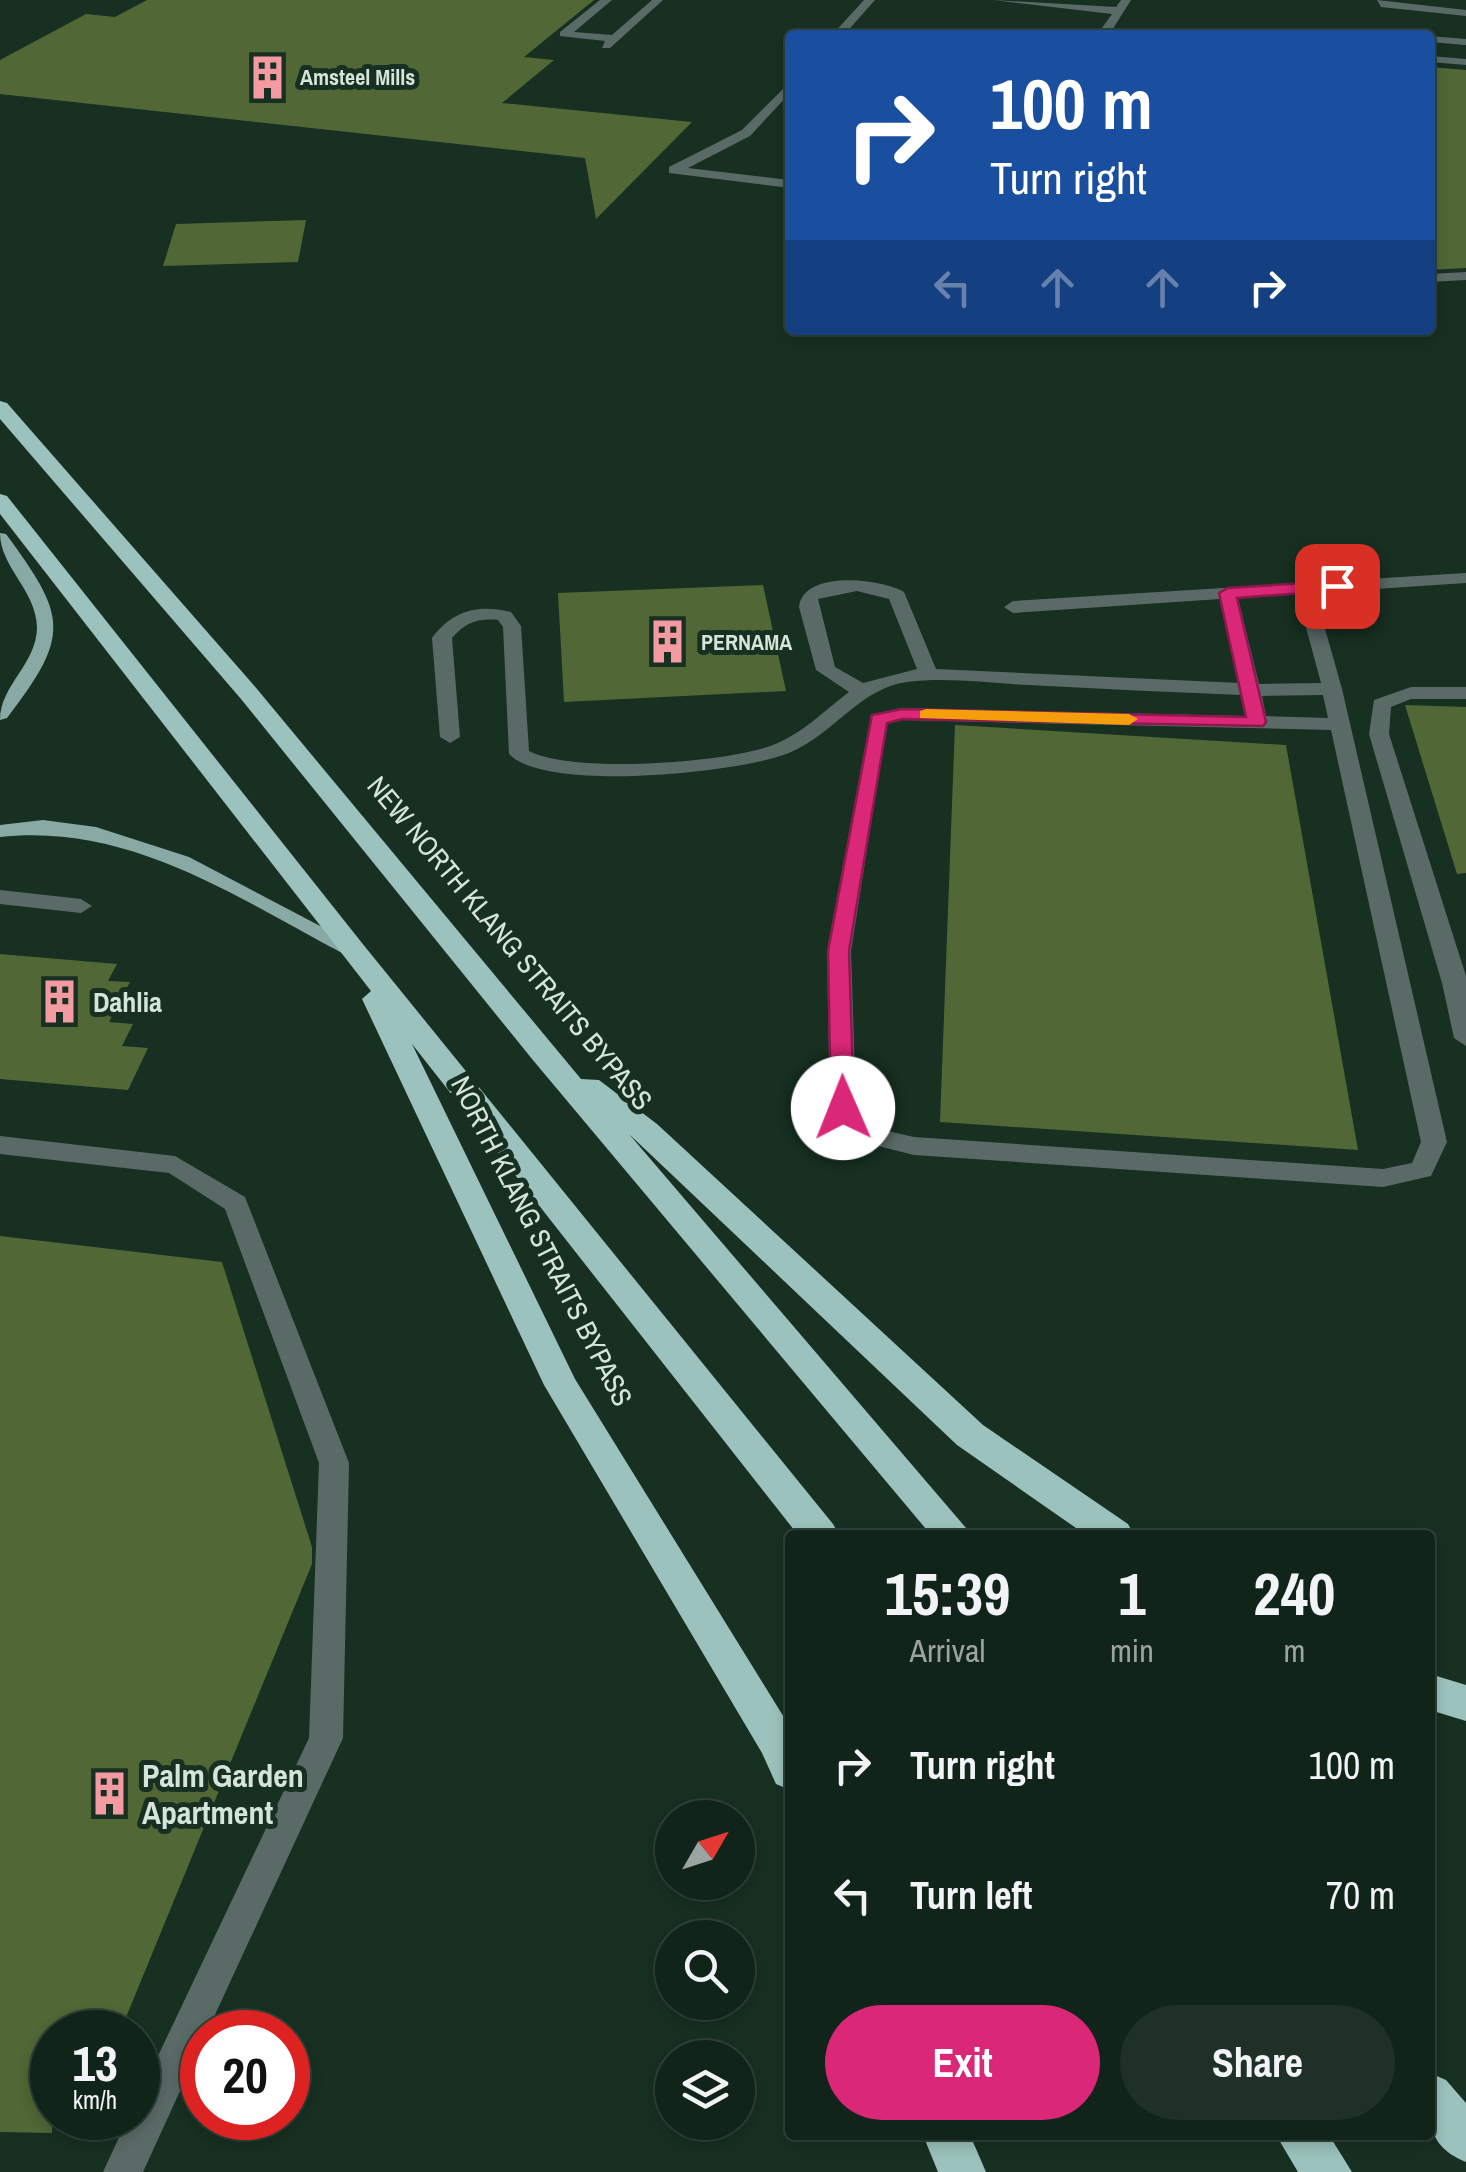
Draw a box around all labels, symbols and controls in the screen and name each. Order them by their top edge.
building icon: Amsteel Mills [243,53,291,101]
text: 100 m [990,57,1153,151]
place label: Amsteel Mills [300,62,415,92]
icon: right [825,70,955,200]
text: Turn right [990,147,1147,208]
icon: left [925,260,980,315]
icon: ahead [1030,260,1085,315]
icon: ahead [1135,260,1190,315]
icon: right [1240,260,1295,315]
pin [1295,544,1380,629]
icon: arrive [1310,559,1365,614]
building icon: PERNAMA [644,618,692,666]
place label: PERNAMA [701,627,792,657]
street label: NEW NORTH KLANG STRAITS BYPASS [359,768,661,1118]
building icon: Dahlia [36,978,84,1026]
place label: Dahlia [93,983,162,1021]
position arrow [791,1056,895,1160]
street label: NORTH KLANG STRAITS BYPASS [442,1070,642,1412]
text: 15:39 [885,1553,1010,1634]
text: 1 [1118,1553,1146,1634]
text: 240 [1253,1553,1335,1634]
text: Arrival [910,1629,985,1672]
text: min [1110,1629,1154,1672]
text: m [1283,1629,1305,1672]
icon: right [825,1738,880,1793]
text: Turn right [910,1740,1055,1791]
text: 100 m [1308,1740,1395,1791]
place label: Palm Garden Apartment [142,1754,304,1834]
building icon: Palm Garden Apartment [85,1770,133,1818]
north arrow [655,1800,755,1900]
map controls [655,1800,755,2140]
icon: left [825,1868,880,1923]
text: Turn left [910,1870,1032,1921]
text: 70 m [1326,1870,1395,1921]
button: search [655,1920,755,2020]
button: Exit [825,2005,1100,2120]
button: Share [1120,2005,1395,2120]
speed limit sign: 20 [180,2010,310,2140]
text: 13 [72,2029,118,2097]
button: layers [655,2040,755,2140]
text: km/h [73,2083,117,2117]

